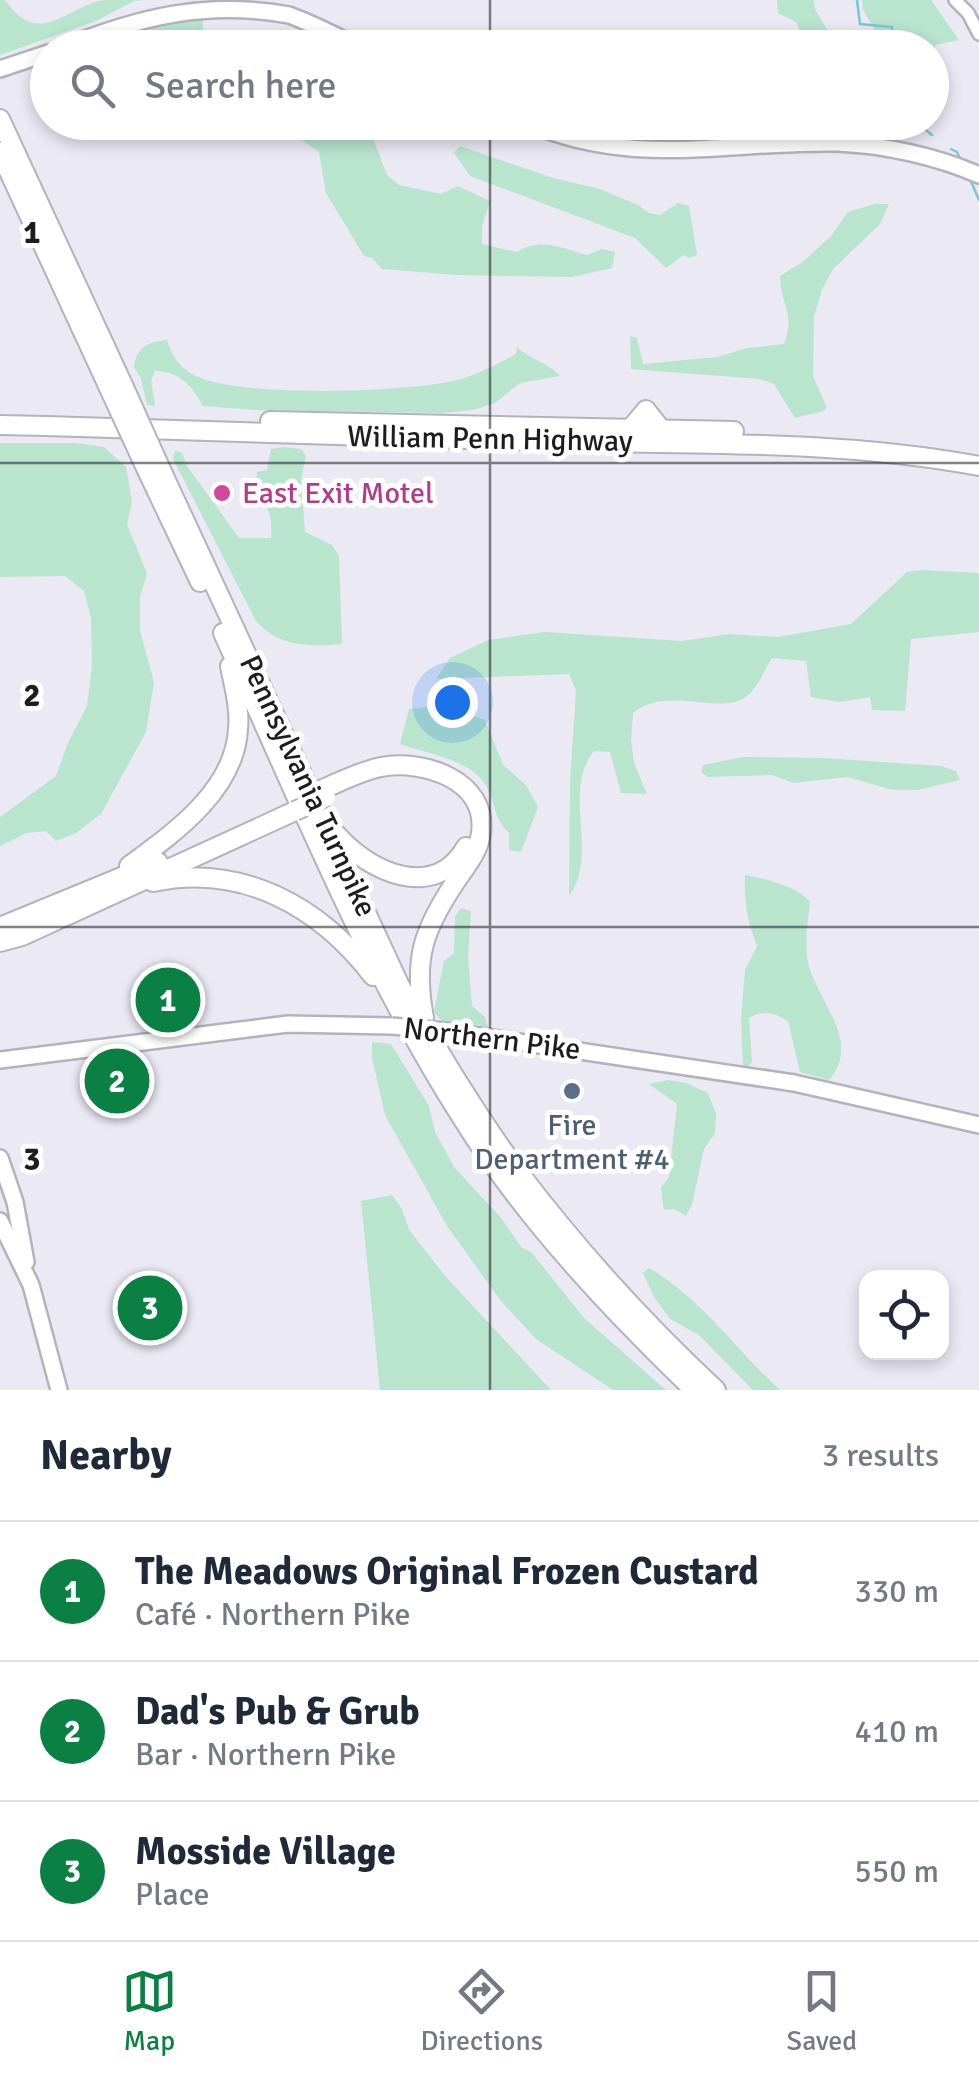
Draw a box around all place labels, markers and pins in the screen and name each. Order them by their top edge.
place label: East Exit Motel [242,475,434,512]
marker: East Exit Motel [211,482,233,504]
pin: 1 [136,962,200,1038]
pin: 2 [84,1044,150,1118]
marker: Fire Department #4 [561,1080,583,1102]
place label: Fire Department #4 [474,1107,670,1178]
pin: 3 [118,1270,182,1346]

